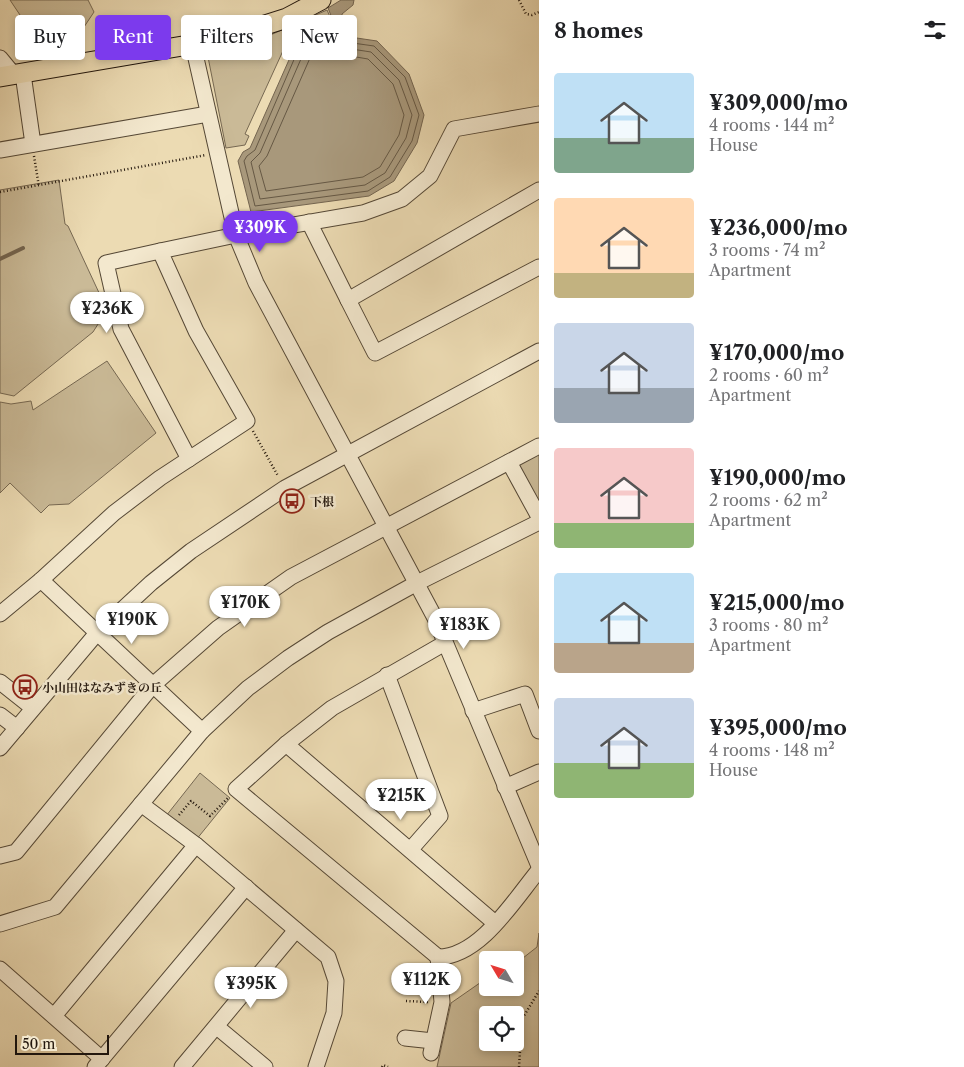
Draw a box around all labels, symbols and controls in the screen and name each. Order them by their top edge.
chip: Buy [15,15,85,60]
chip: Rent [95,15,171,60]
chip: Filters [181,15,272,60]
chip: New [282,15,357,60]
icon: filters [921,16,949,44]
text: 8 homes [554,18,643,43]
text: ¥309,000/mo [709,90,848,115]
icon: home [594,93,654,153]
text: 4 rooms · 144 m² [709,115,834,135]
text: House [709,135,758,155]
pin: ¥309K [225,210,295,253]
text: ¥236,000/mo [709,215,848,240]
text: ¥309K [234,217,286,237]
icon: home [594,218,654,278]
text: 3 rooms · 74 m² [709,240,825,260]
text: Apartment [709,260,791,280]
pin: ¥236K [72,292,142,334]
text: ¥236K [81,298,133,318]
text: ¥170,000/mo [709,340,844,365]
icon: home [594,343,654,403]
text: 2 rooms · 60 m² [709,365,829,385]
text: Apartment [709,385,791,405]
text: ¥190,000/mo [709,465,846,490]
icon: home [594,468,654,528]
bus stop icon: 下根 [279,488,305,514]
text: 2 rooms · 62 m² [709,490,828,510]
place label: 下根 [310,494,334,509]
text: Apartment [709,510,791,530]
pin: ¥170K [210,586,280,628]
text: ¥215,000/mo [709,590,844,615]
text: ¥170K [220,592,270,612]
icon: home [594,593,654,653]
pin: ¥190K [97,602,167,645]
pin: ¥183K [429,608,499,650]
text: ¥190K [107,609,157,629]
text: ¥183K [439,614,489,634]
text: 3 rooms · 80 m² [709,615,828,635]
text: Apartment [709,635,791,655]
bus stop icon: 小山田はなみずきの丘 [12,674,38,700]
place label: 小山田はなみずきの丘 [42,680,162,695]
text: ¥395,000/mo [709,715,847,740]
icon: home [594,718,654,778]
text: 4 rooms · 148 m² [709,740,835,760]
text: House [709,760,758,780]
pin: ¥215K [366,778,436,821]
text: ¥215K [376,785,426,805]
north arrow [479,951,524,996]
map controls [479,951,524,1051]
pin: ¥112K [391,962,461,1005]
pin: ¥395K [216,966,286,1009]
text: ¥112K [402,969,450,989]
text: ¥395K [225,973,277,993]
button: locate [479,1006,524,1051]
scale bar [15,1032,109,1055]
text: 50 m [22,1035,55,1053]

